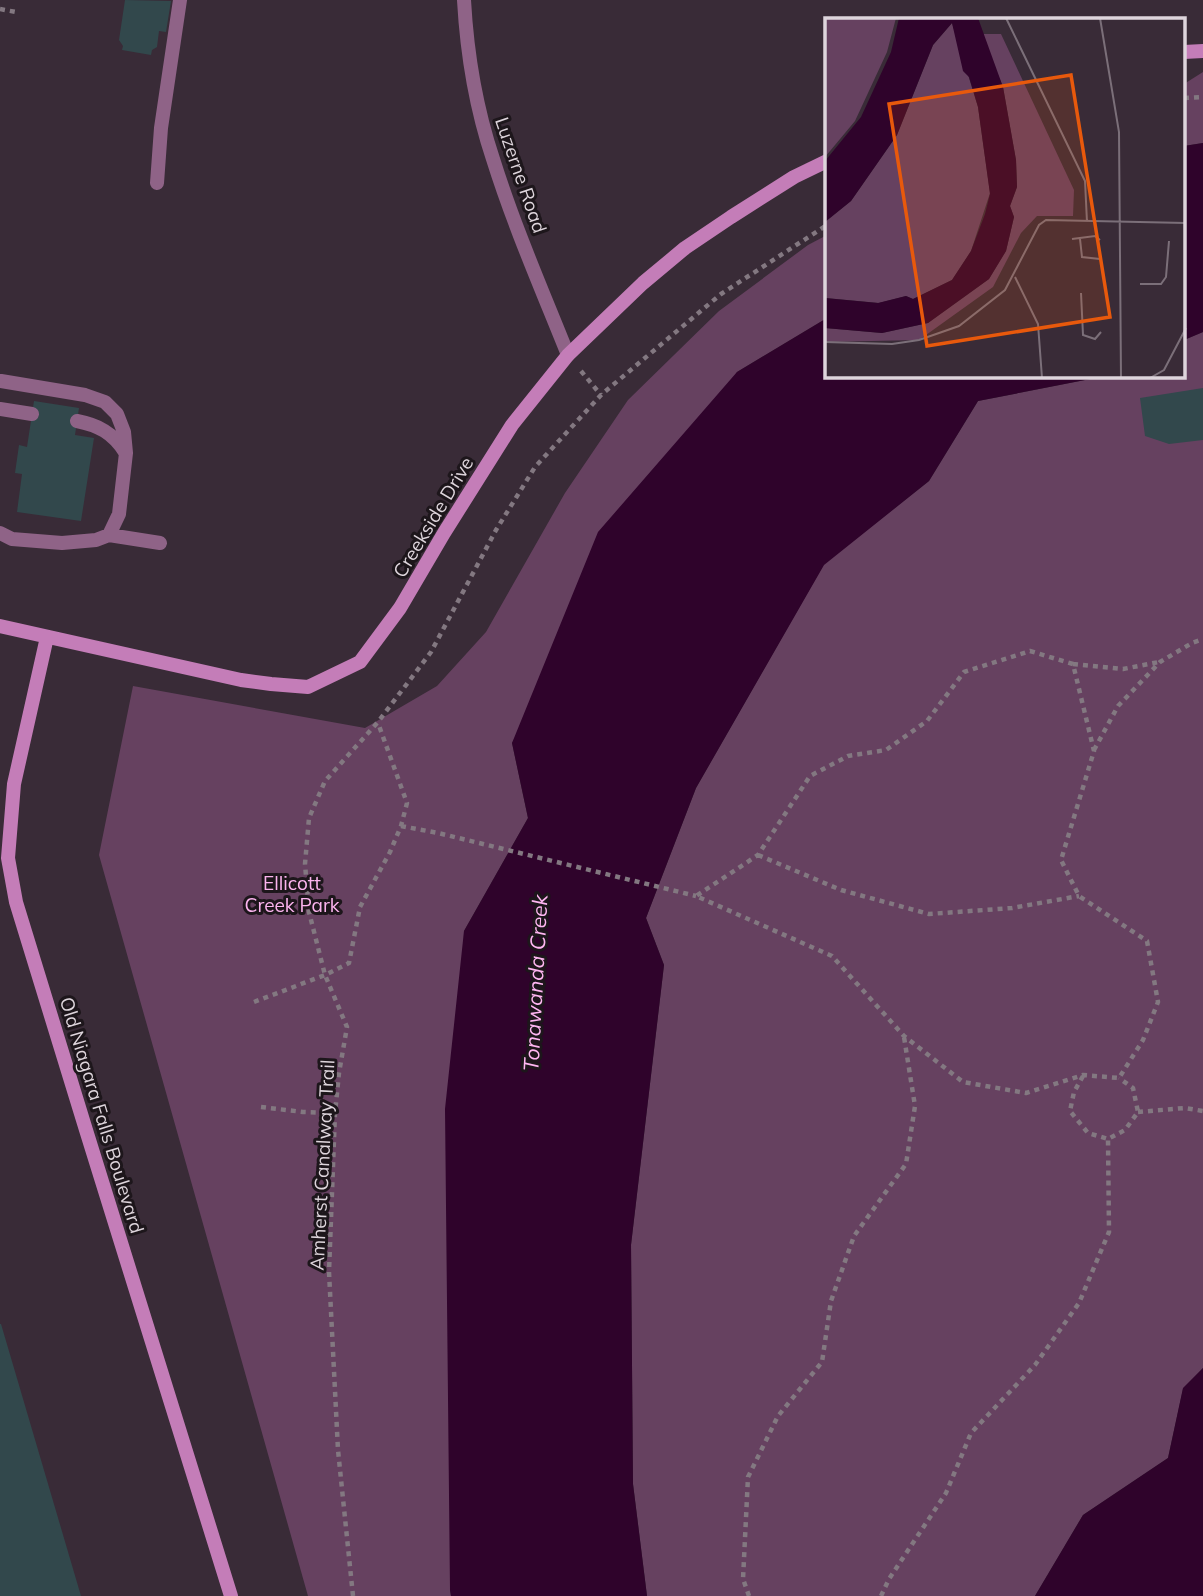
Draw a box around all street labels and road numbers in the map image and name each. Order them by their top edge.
street label: Luzerne Road [490,114,552,236]
street label: Creekside Drive [388,452,478,582]
street label: Old Niagara Falls Boulevard [55,994,149,1236]
street label: Amherst Canalway Trail [304,1059,340,1271]

